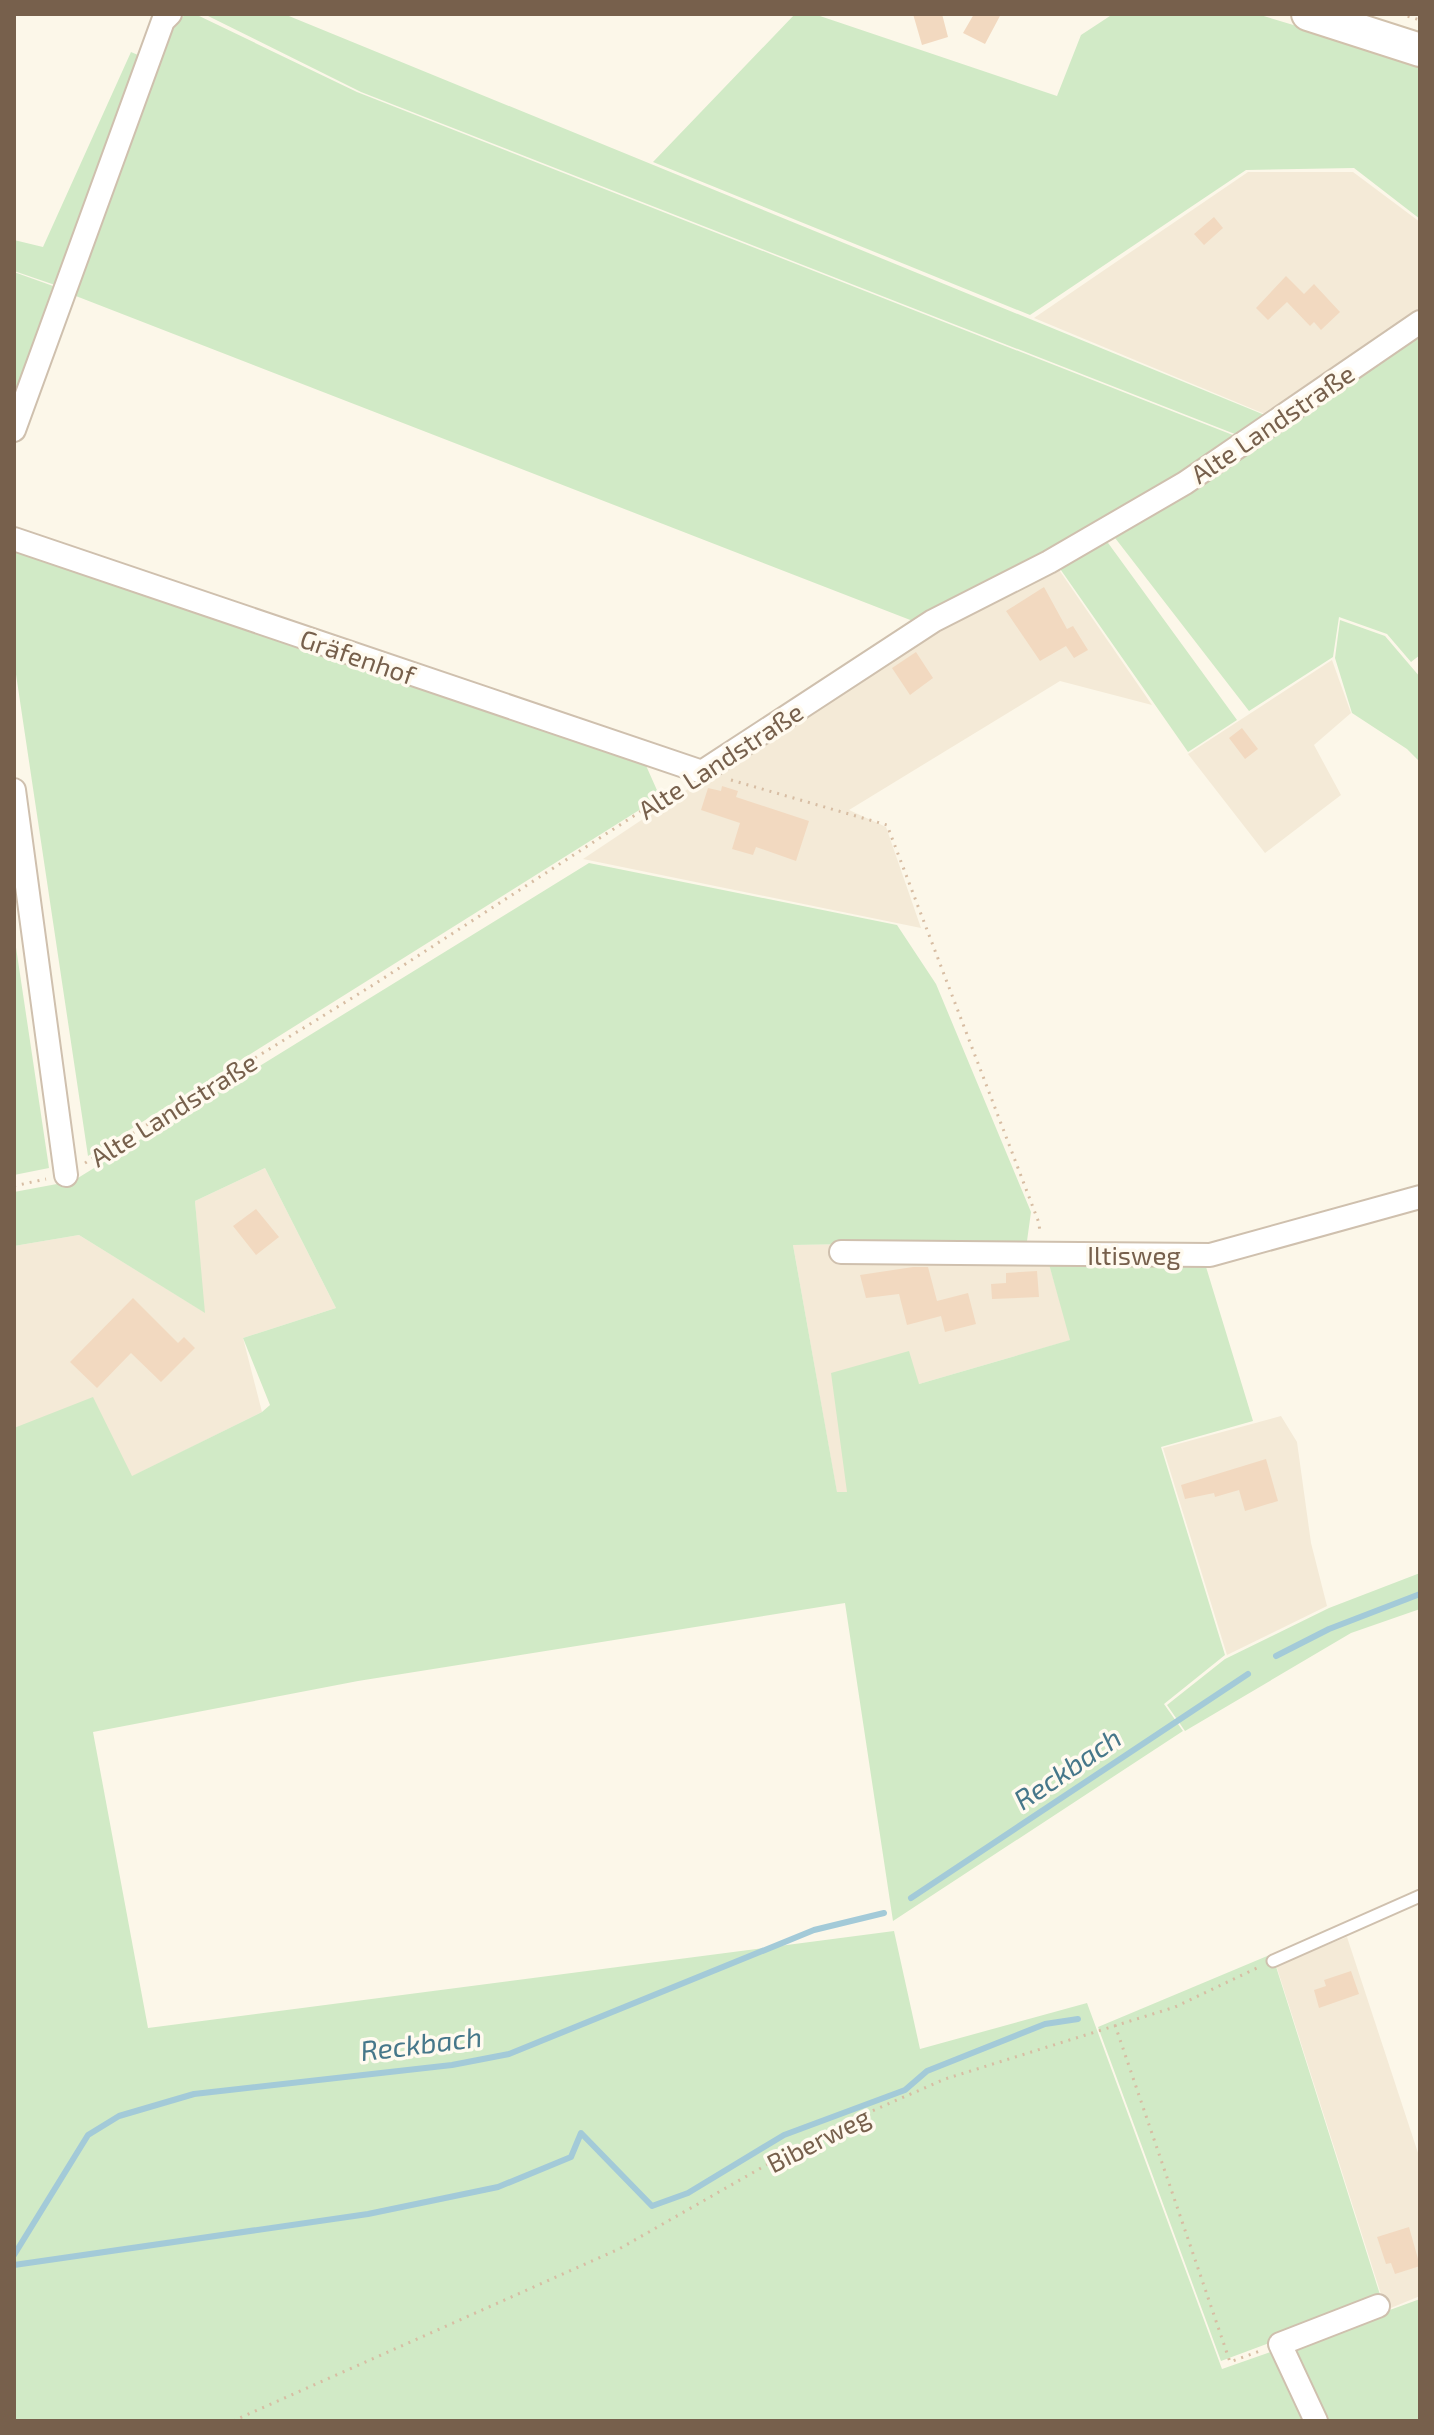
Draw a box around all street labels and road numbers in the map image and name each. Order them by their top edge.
street label: Alte Landstraße [1184,357,1360,489]
street label: Gräfenhof [296,622,421,690]
street label: Alte Landstraße [632,695,808,825]
street label: Alte Landstraße [84,1045,262,1173]
street label: Iltisweg [1087,1239,1181,1270]
street label: Biberweg [761,2100,875,2178]

